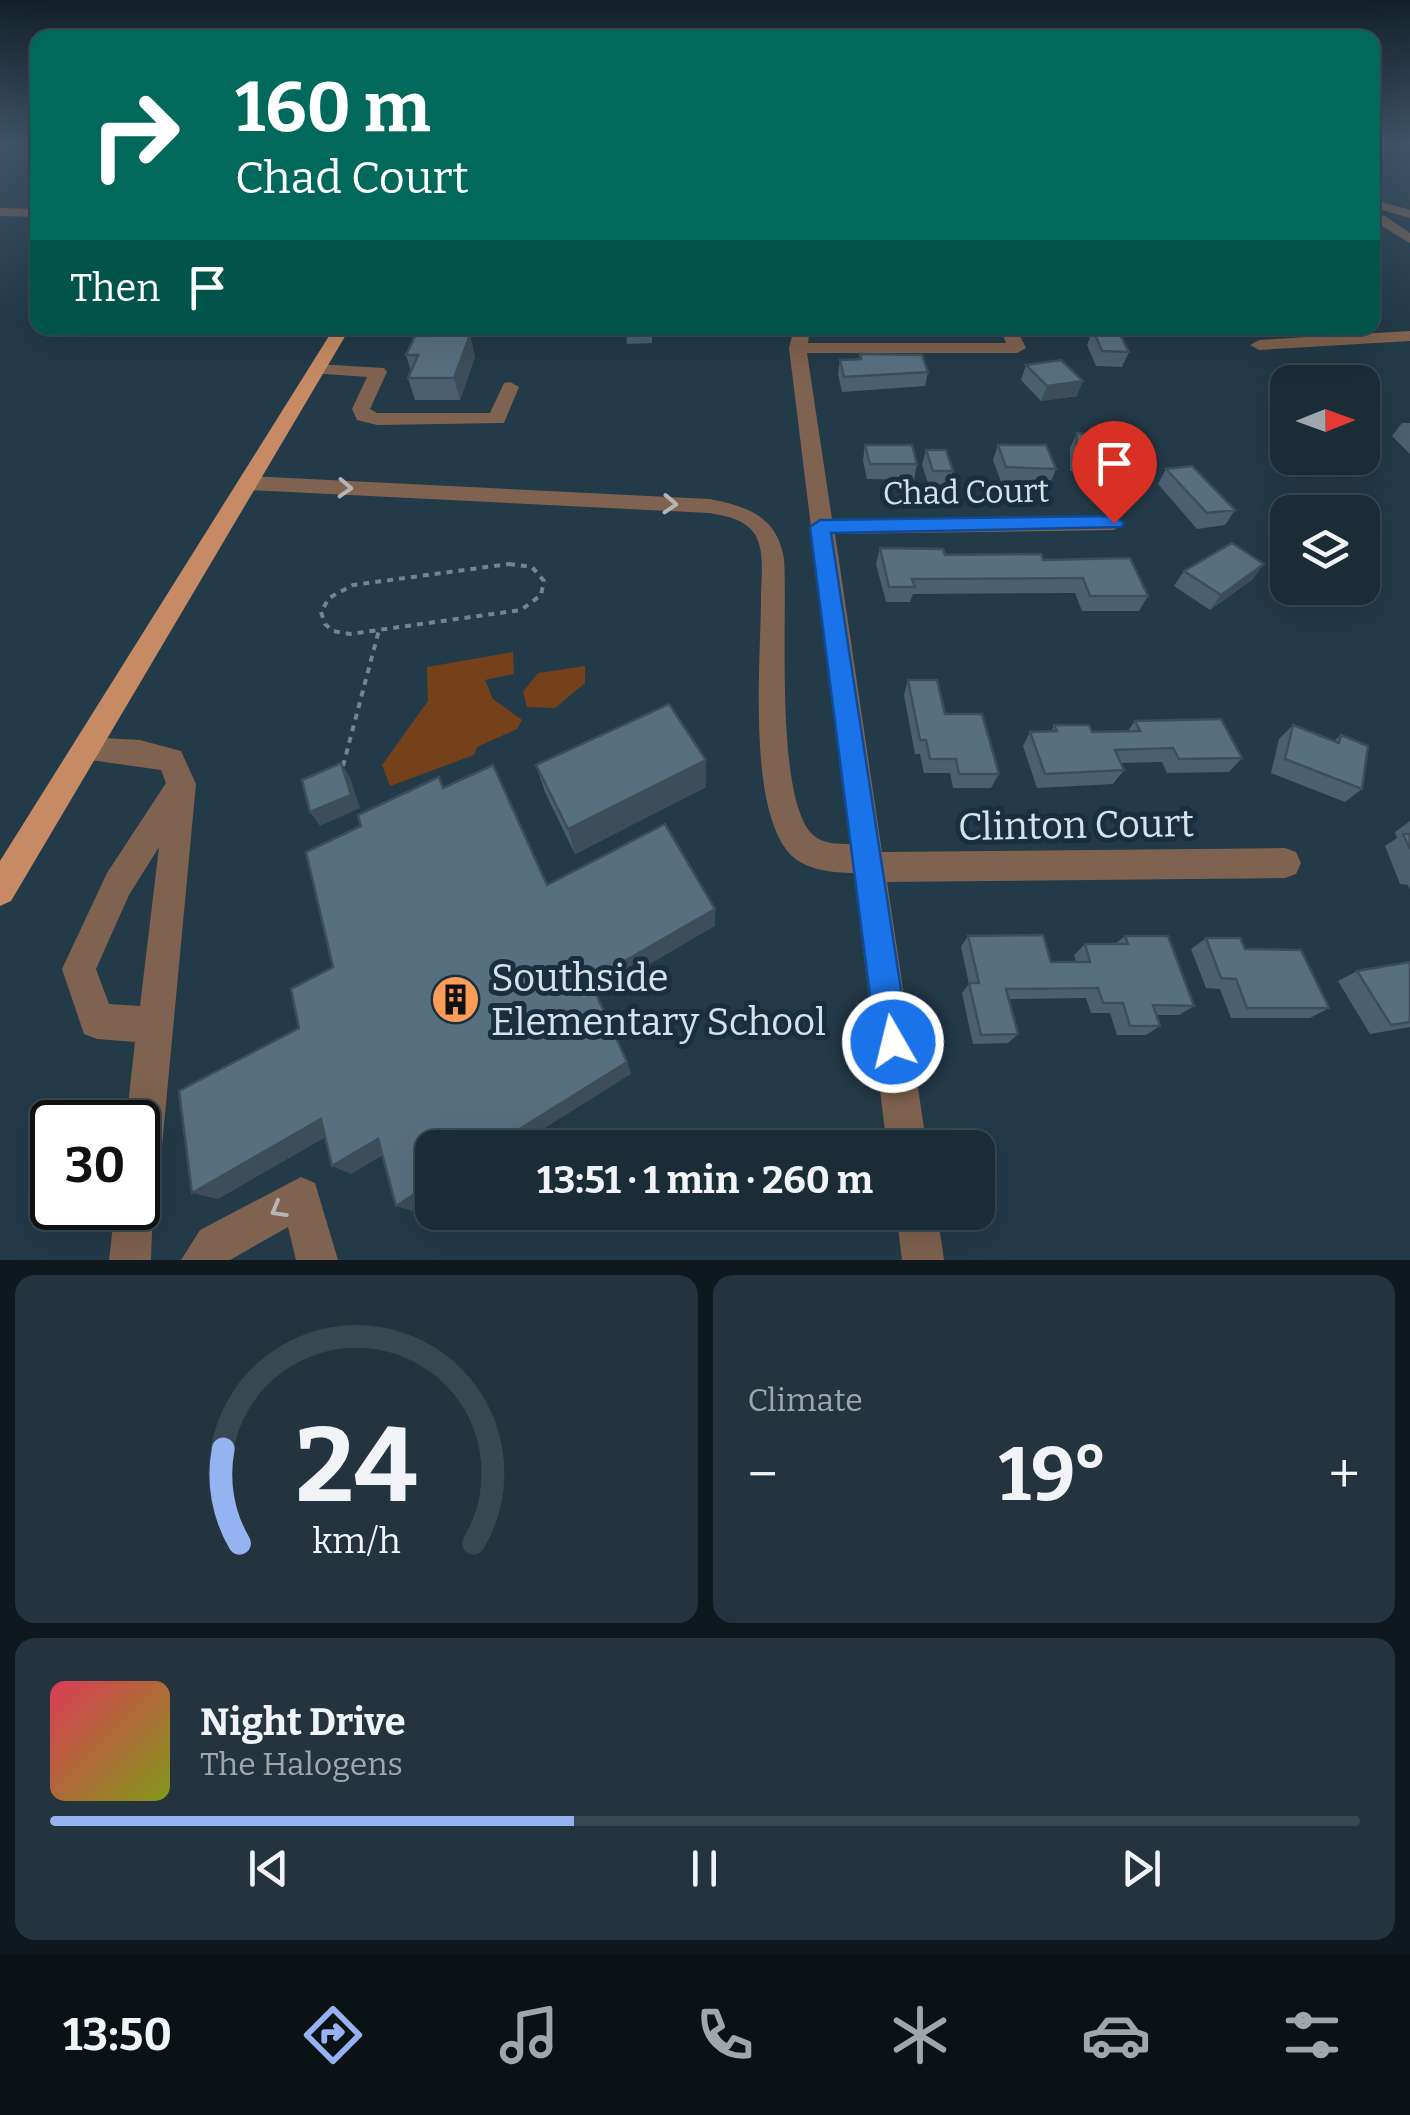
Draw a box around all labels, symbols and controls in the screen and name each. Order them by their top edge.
text: 160 m [235,66,430,150]
icon: right [70,70,200,200]
text: Chad Court [235,151,469,205]
icon: arrive [180,260,235,315]
text: Then [70,265,160,311]
north arrow [1270,365,1380,475]
map controls [1270,365,1380,605]
pin [1072,421,1157,524]
icon: arrive [1087,436,1142,491]
street label: Chad Court [883,472,1050,512]
one-way arrow [338,477,354,498]
one-way arrow [662,493,678,514]
button: layers [1270,495,1380,605]
street label: Clinton Court [958,800,1195,850]
place label: Southside Elementary School [491,955,826,1045]
building icon: Southside Elementary School [430,974,482,1026]
position arrow [841,990,945,1094]
speed limit sign: 30 [30,1100,160,1230]
text: 13:51 · 1 min · 260 m [537,1157,873,1203]
one-way arrow [271,1197,289,1217]
text: Climate [748,1381,863,1419]
text: 24 [295,1404,417,1529]
text: 19° [999,1430,1108,1520]
text: − [748,1442,778,1508]
text: + [1329,1442,1360,1508]
text: km/h [312,1520,400,1562]
text: Night Drive [200,1699,406,1745]
text: The Halogens [200,1745,403,1783]
icon: previous [241,1841,296,1896]
icon: pause [677,1841,732,1896]
icon: next [1114,1841,1169,1896]
icon: directions [298,2000,368,2070]
icon: music [494,2000,564,2070]
icon: phone [690,2000,760,2070]
icon: climate [885,2000,955,2070]
icon: car [1081,2000,1151,2070]
icon: filters [1277,2000,1347,2070]
text: 13:50 [63,2008,172,2062]

